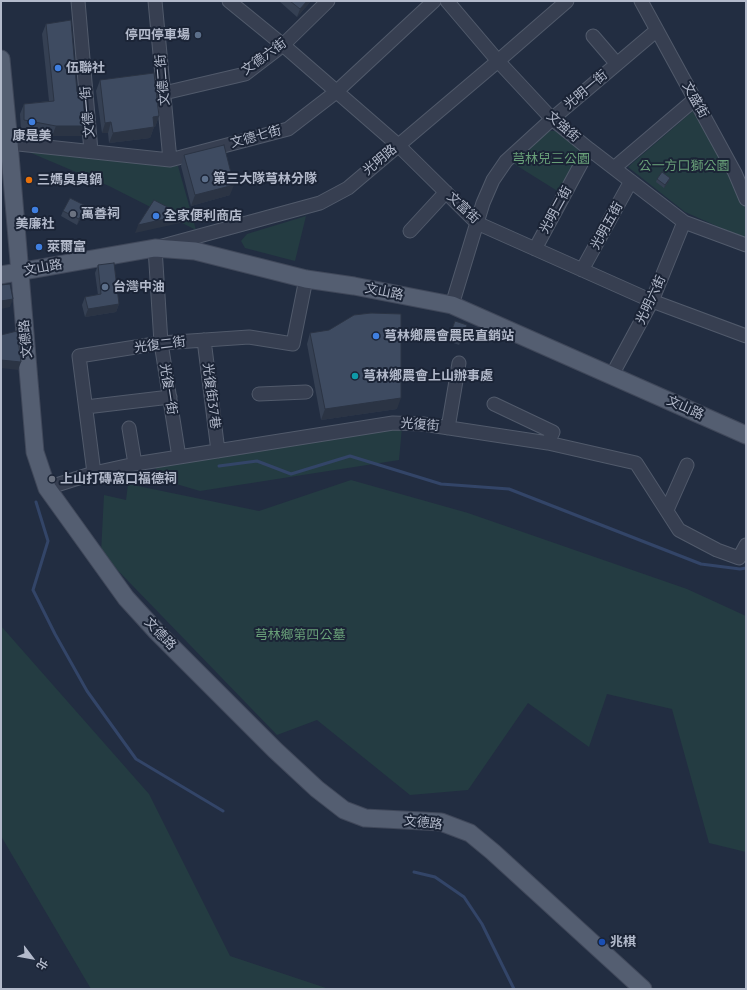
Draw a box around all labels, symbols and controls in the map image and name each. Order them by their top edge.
place label: 停四停車場 [125,27,190,43]
marker: 停四停車場 [193,30,203,40]
street label: 文德六街 [238,35,290,79]
street label: 文德二街 [153,53,173,107]
place label: 伍聯社 [66,60,105,76]
marker: 伍聯社 [53,63,63,73]
street label: 光明一街 [561,67,611,113]
street label: 文盛街 [679,79,711,121]
street label: 文德一街 [78,85,98,139]
street label: 文強街 [543,108,583,146]
marker: 康是美 [27,117,37,127]
street label: 文德七街 [229,123,283,151]
place label: 康是美 [13,128,51,144]
street label: 光明路 [360,141,400,179]
park label: 芎林兒三公園 [512,151,590,167]
park label: 公一方口獅公園 [639,158,729,174]
place label: 第三大隊芎林分隊 [213,171,317,187]
place label: 三媽臭臭鍋 [37,172,102,188]
marker: 第三大隊芎林分隊 [200,174,210,184]
marker: 三媽臭臭鍋 [24,175,34,185]
street label: 光明二街 [537,183,575,237]
street label: 文富街 [443,189,483,227]
street label: 光明五街 [588,199,626,253]
marker: 美廉社 [30,205,40,215]
place label: 萬善祠 [81,206,120,222]
place label: 全家便利商店 [164,208,242,224]
marker: 萬善祠 [68,209,78,219]
marker: 全家便利商店 [151,211,161,221]
place label: 美廉社 [16,216,54,232]
place label: 萊爾富 [47,239,86,255]
marker: 萊爾富 [34,242,44,252]
street label: 文山路 [22,257,64,279]
street label: 光明六街 [633,273,669,327]
place label: 台灣中油 [113,279,165,295]
street label: 文山路 [363,281,405,303]
marker: 台灣中油 [100,282,110,292]
street label: 文德路 [17,319,35,359]
place label: 芎林鄉農會農民直銷站 [384,328,514,344]
marker: 芎林鄉農會農民直銷站 [371,331,381,341]
street label: 光復二街 [133,334,187,356]
street label: 光復一街 [156,362,180,416]
street label: 光復街37巷 [199,362,223,430]
place label: 芎林鄉農會上山辦事處 [363,368,493,384]
marker: 芎林鄉農會上山辦事處 [350,371,360,381]
street label: 文山路 [664,393,706,423]
street label: 光復街 [400,416,440,434]
place label: 上山打磚窩口福德祠 [60,471,177,487]
marker: 上山打磚窩口福德祠 [47,474,57,484]
street label: 文德路 [141,615,179,653]
park label: 芎林鄉第四公墓 [255,627,345,643]
street label: 文德路 [403,813,443,833]
place label: 兆棋 [610,934,636,950]
marker: 兆棋 [597,937,607,947]
north arrow [12,938,52,978]
text: 北 [33,956,51,973]

